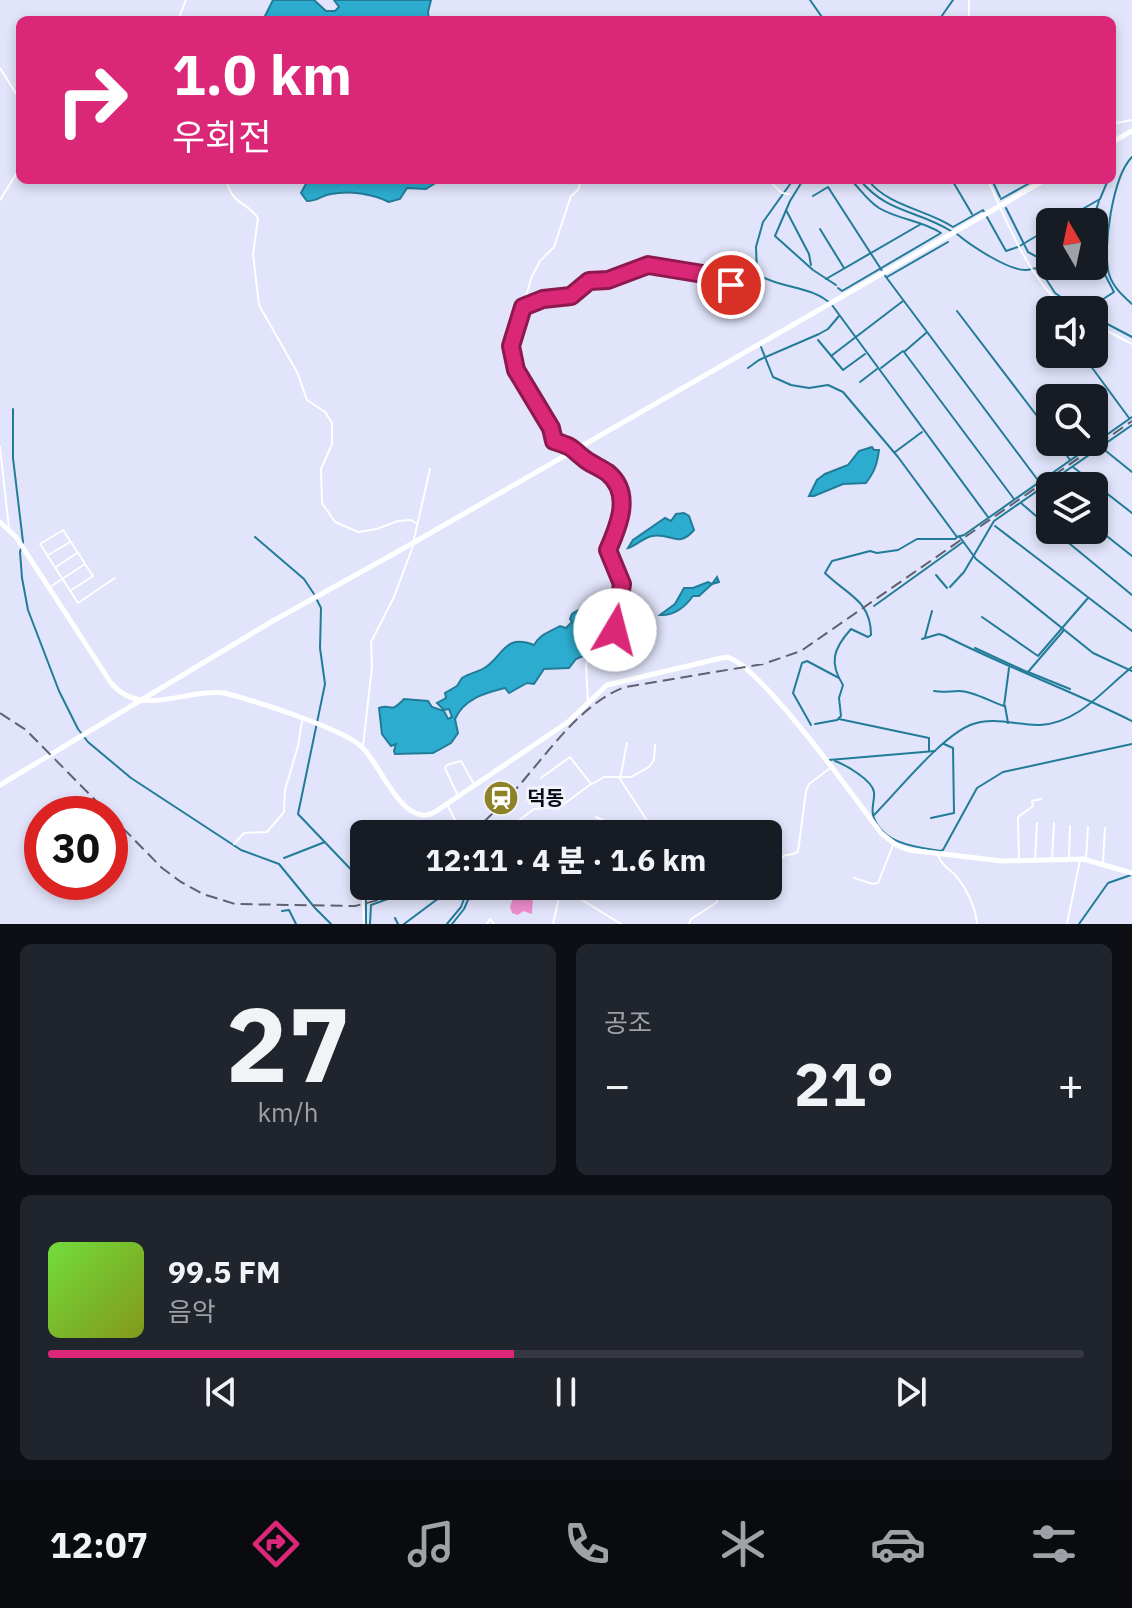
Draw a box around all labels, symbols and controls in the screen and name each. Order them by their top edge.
text: 1.0 km [172,38,352,110]
icon: right [40,48,144,152]
text: 우회전 [172,113,271,160]
north arrow [1036,208,1108,280]
map controls [1036,208,1108,544]
pin [697,251,765,319]
icon: arrive [709,263,753,307]
button: sound [1036,296,1108,368]
button: search [1036,384,1108,456]
button: layers [1036,472,1108,544]
position arrow [573,588,657,672]
station icon: 덕동 [482,779,520,817]
place label: 덕동 [527,784,564,811]
speed limit sign: 30 [24,796,128,900]
text: 12:11 · 4 분 · 1.6 km [426,840,706,879]
text: 27 [226,975,350,1111]
text: 공조 [604,1005,652,1039]
text: 21° [794,1044,894,1123]
text: − [604,1056,630,1113]
text: + [1058,1056,1084,1113]
text: km/h [257,1095,319,1129]
text: 99.5 FM [168,1252,281,1291]
text: 음악 [168,1294,216,1328]
icon: previous [199,1370,243,1414]
icon: pause [544,1370,588,1414]
icon: next [889,1370,933,1414]
icon: directions [248,1516,304,1572]
icon: music [403,1516,459,1572]
icon: phone [559,1516,615,1572]
icon: climate [715,1516,771,1572]
icon: car [870,1516,926,1572]
icon: filters [1026,1516,1082,1572]
text: 12:07 [50,1521,148,1568]

